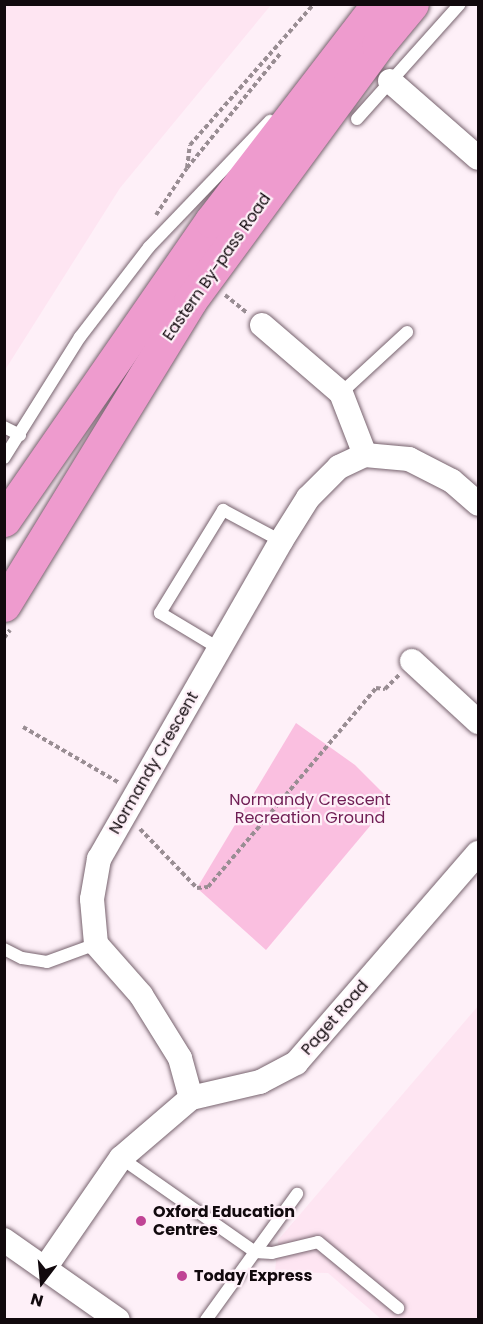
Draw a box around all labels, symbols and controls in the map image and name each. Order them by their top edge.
street label: Eastern By-pass Road [159,190,275,344]
street label: Normandy Crescent [105,688,203,838]
park label: Normandy Crescent Recreation Ground [229,790,391,828]
street label: Paget Road [297,977,373,1059]
place label: Oxford Education Centres [153,1202,295,1240]
marker: Oxford Education Centres [134,1214,148,1228]
north arrow [12,1252,72,1312]
place label: Today Express [194,1266,312,1286]
marker: Today Express [175,1269,189,1283]
text: N [28,1287,46,1313]

